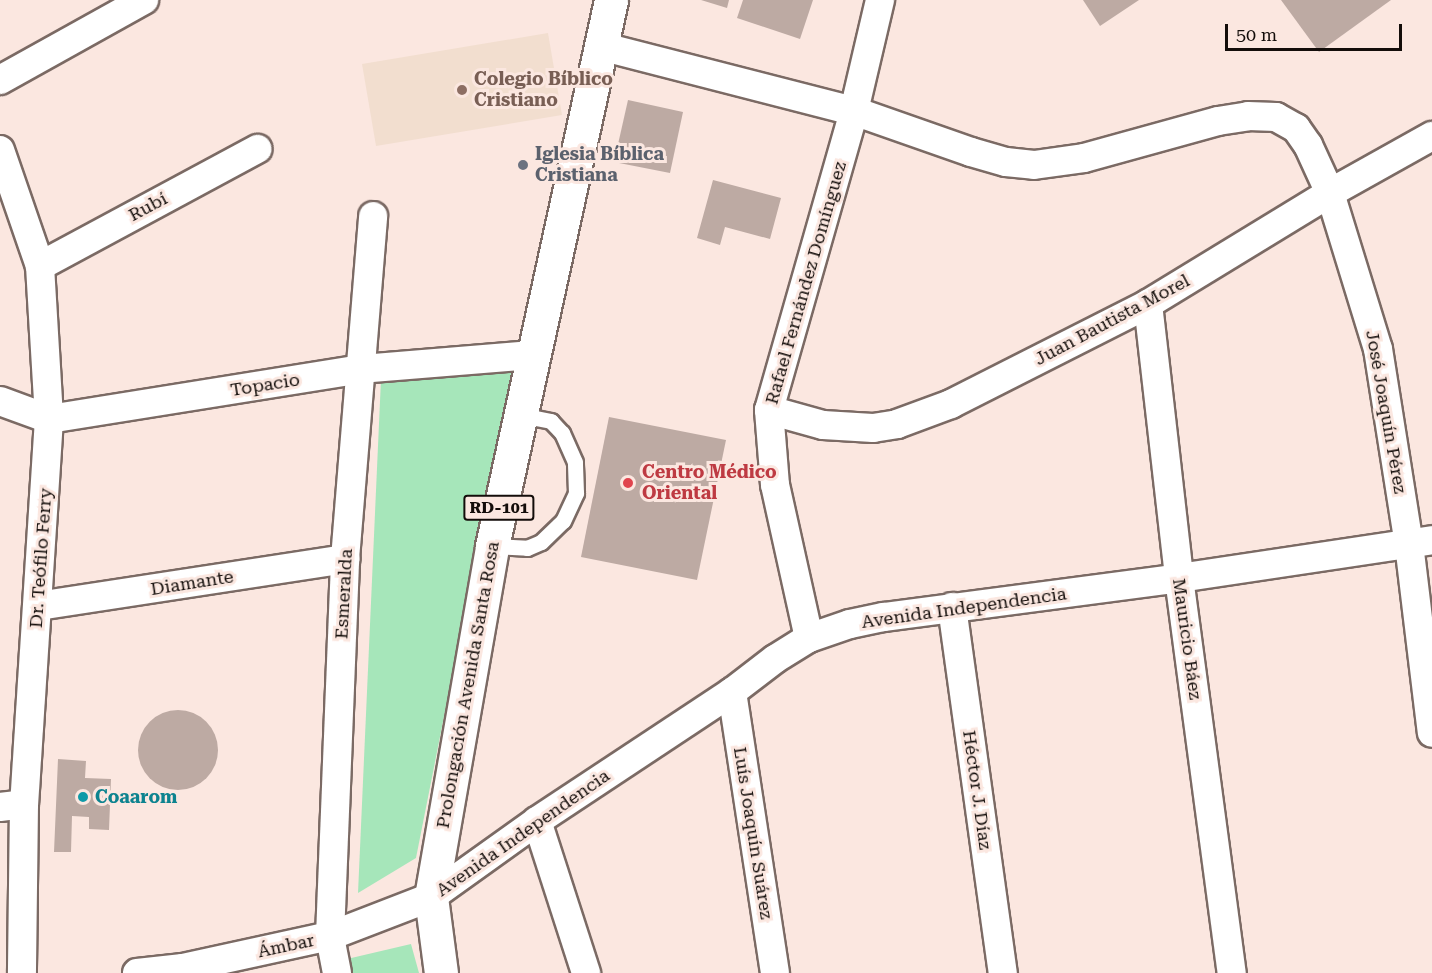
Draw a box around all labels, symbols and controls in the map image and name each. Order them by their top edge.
scale bar [1228,12,1405,50]
text: 50 m [1236,24,1277,45]
place label: Colegio Bíblico Cristiano [474,69,613,112]
marker: Colegio Bíblico Cristiano [455,83,469,97]
place label: Iglesia Bíblica Cristiana [535,144,664,186]
marker: Iglesia Bíblica Cristiana [516,158,530,172]
street label: Rafael Fernández Domínguez [761,159,851,407]
street label: Rubí [125,188,171,226]
street label: Juan Bautista Morel [1031,270,1193,370]
street label: José Joaquín Pérez [1361,329,1411,495]
street label: Topacio [229,369,301,401]
place label: Centro Médico Oriental [642,462,777,504]
marker: Centro Médico Oriental [619,474,637,492]
street label: Dr. Teófilo Ferry [25,487,57,629]
road number: RD-101 [463,495,535,521]
street label: Prolongación Avenida Santa Rosa [432,540,504,830]
street label: Esmeralda [331,548,357,640]
street label: Diamante [149,566,235,600]
street label: Mauricio Báez [1168,577,1206,701]
street label: Avenida Independencia [860,583,1068,633]
street label: Héctor J. Díaz [958,729,996,851]
street label: Luís Joaquín Suárez [729,745,777,921]
street label: Avenida Independencia [432,765,614,901]
place label: Coaarom [95,786,177,808]
marker: Coaarom [76,790,90,804]
street label: Ámbar [256,929,316,963]

